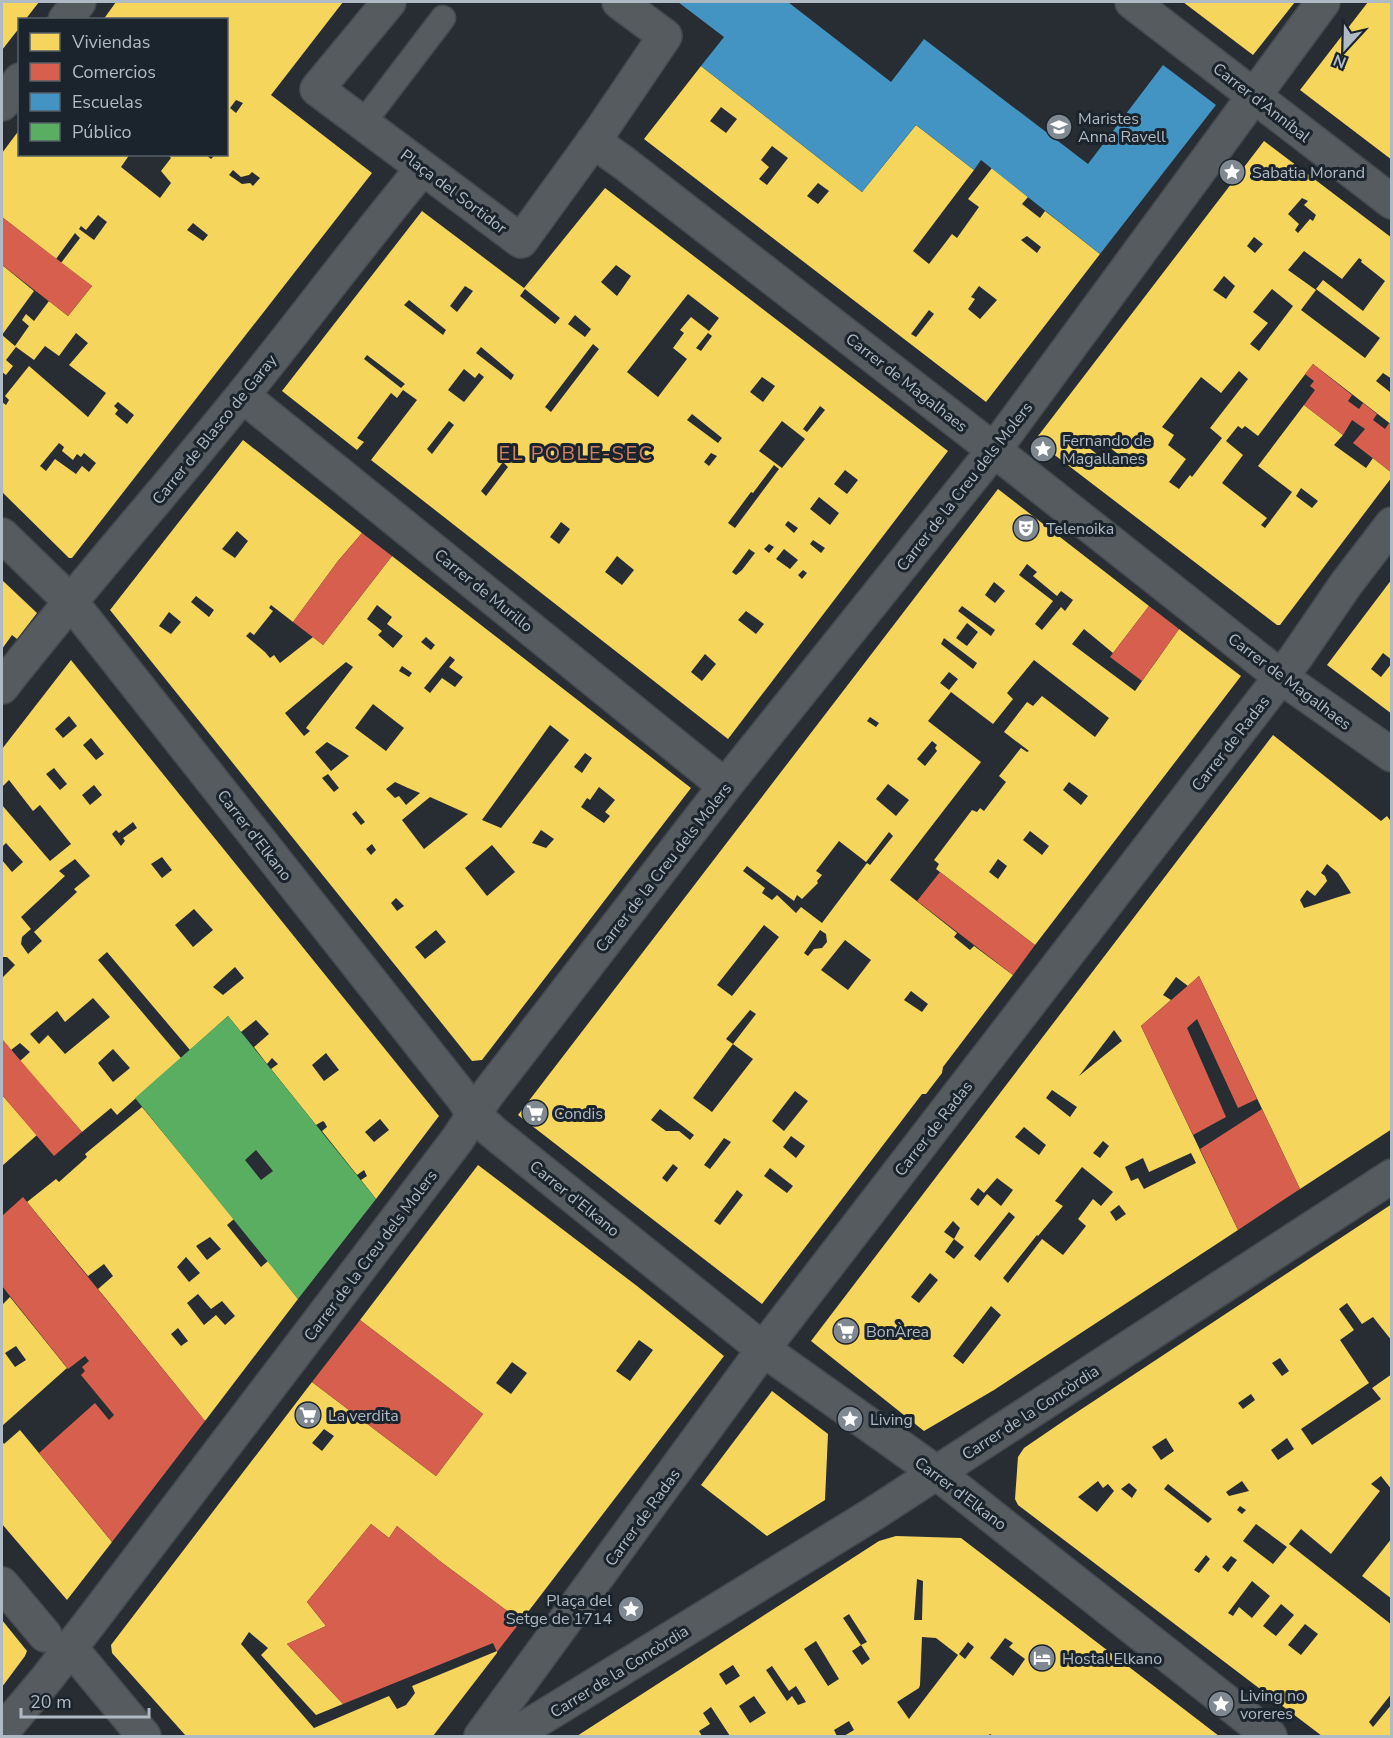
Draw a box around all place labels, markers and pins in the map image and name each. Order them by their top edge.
place label: Maristes Anna Ravell [1078,108,1166,148]
school or university icon: Maristes Anna Ravell [1044,112,1074,142]
place icon: Sabatia Morand [1217,157,1247,187]
place label: Sabatia Morand [1252,162,1365,184]
place label: Fernando de Magallanes [1062,430,1152,470]
place icon: Fernando de Magallanes [1028,434,1058,464]
theatre icon: Telenoika [1011,513,1041,543]
place label: Telenoika [1046,518,1114,540]
supermarket icon: Condis [520,1098,550,1128]
place label: Condis [554,1103,603,1125]
supermarket icon: BonÀrea [831,1316,861,1346]
place label: BonÀrea [866,1321,929,1343]
supermarket icon: La verdita [293,1400,323,1430]
place icon: Living [835,1404,865,1434]
place label: La verdita [328,1405,399,1427]
place label: Living [870,1409,913,1431]
place label: Plaça del Setge de 1714 [506,1590,612,1630]
place icon: Plaça del Setge de 1714 [616,1594,646,1624]
hotel icon: Hostal Elkano [1027,1643,1057,1673]
place label: Hostal Elkano [1062,1648,1162,1670]
place label: Living no voreres [1240,1685,1305,1725]
place icon: Living no voreres [1206,1689,1236,1719]

